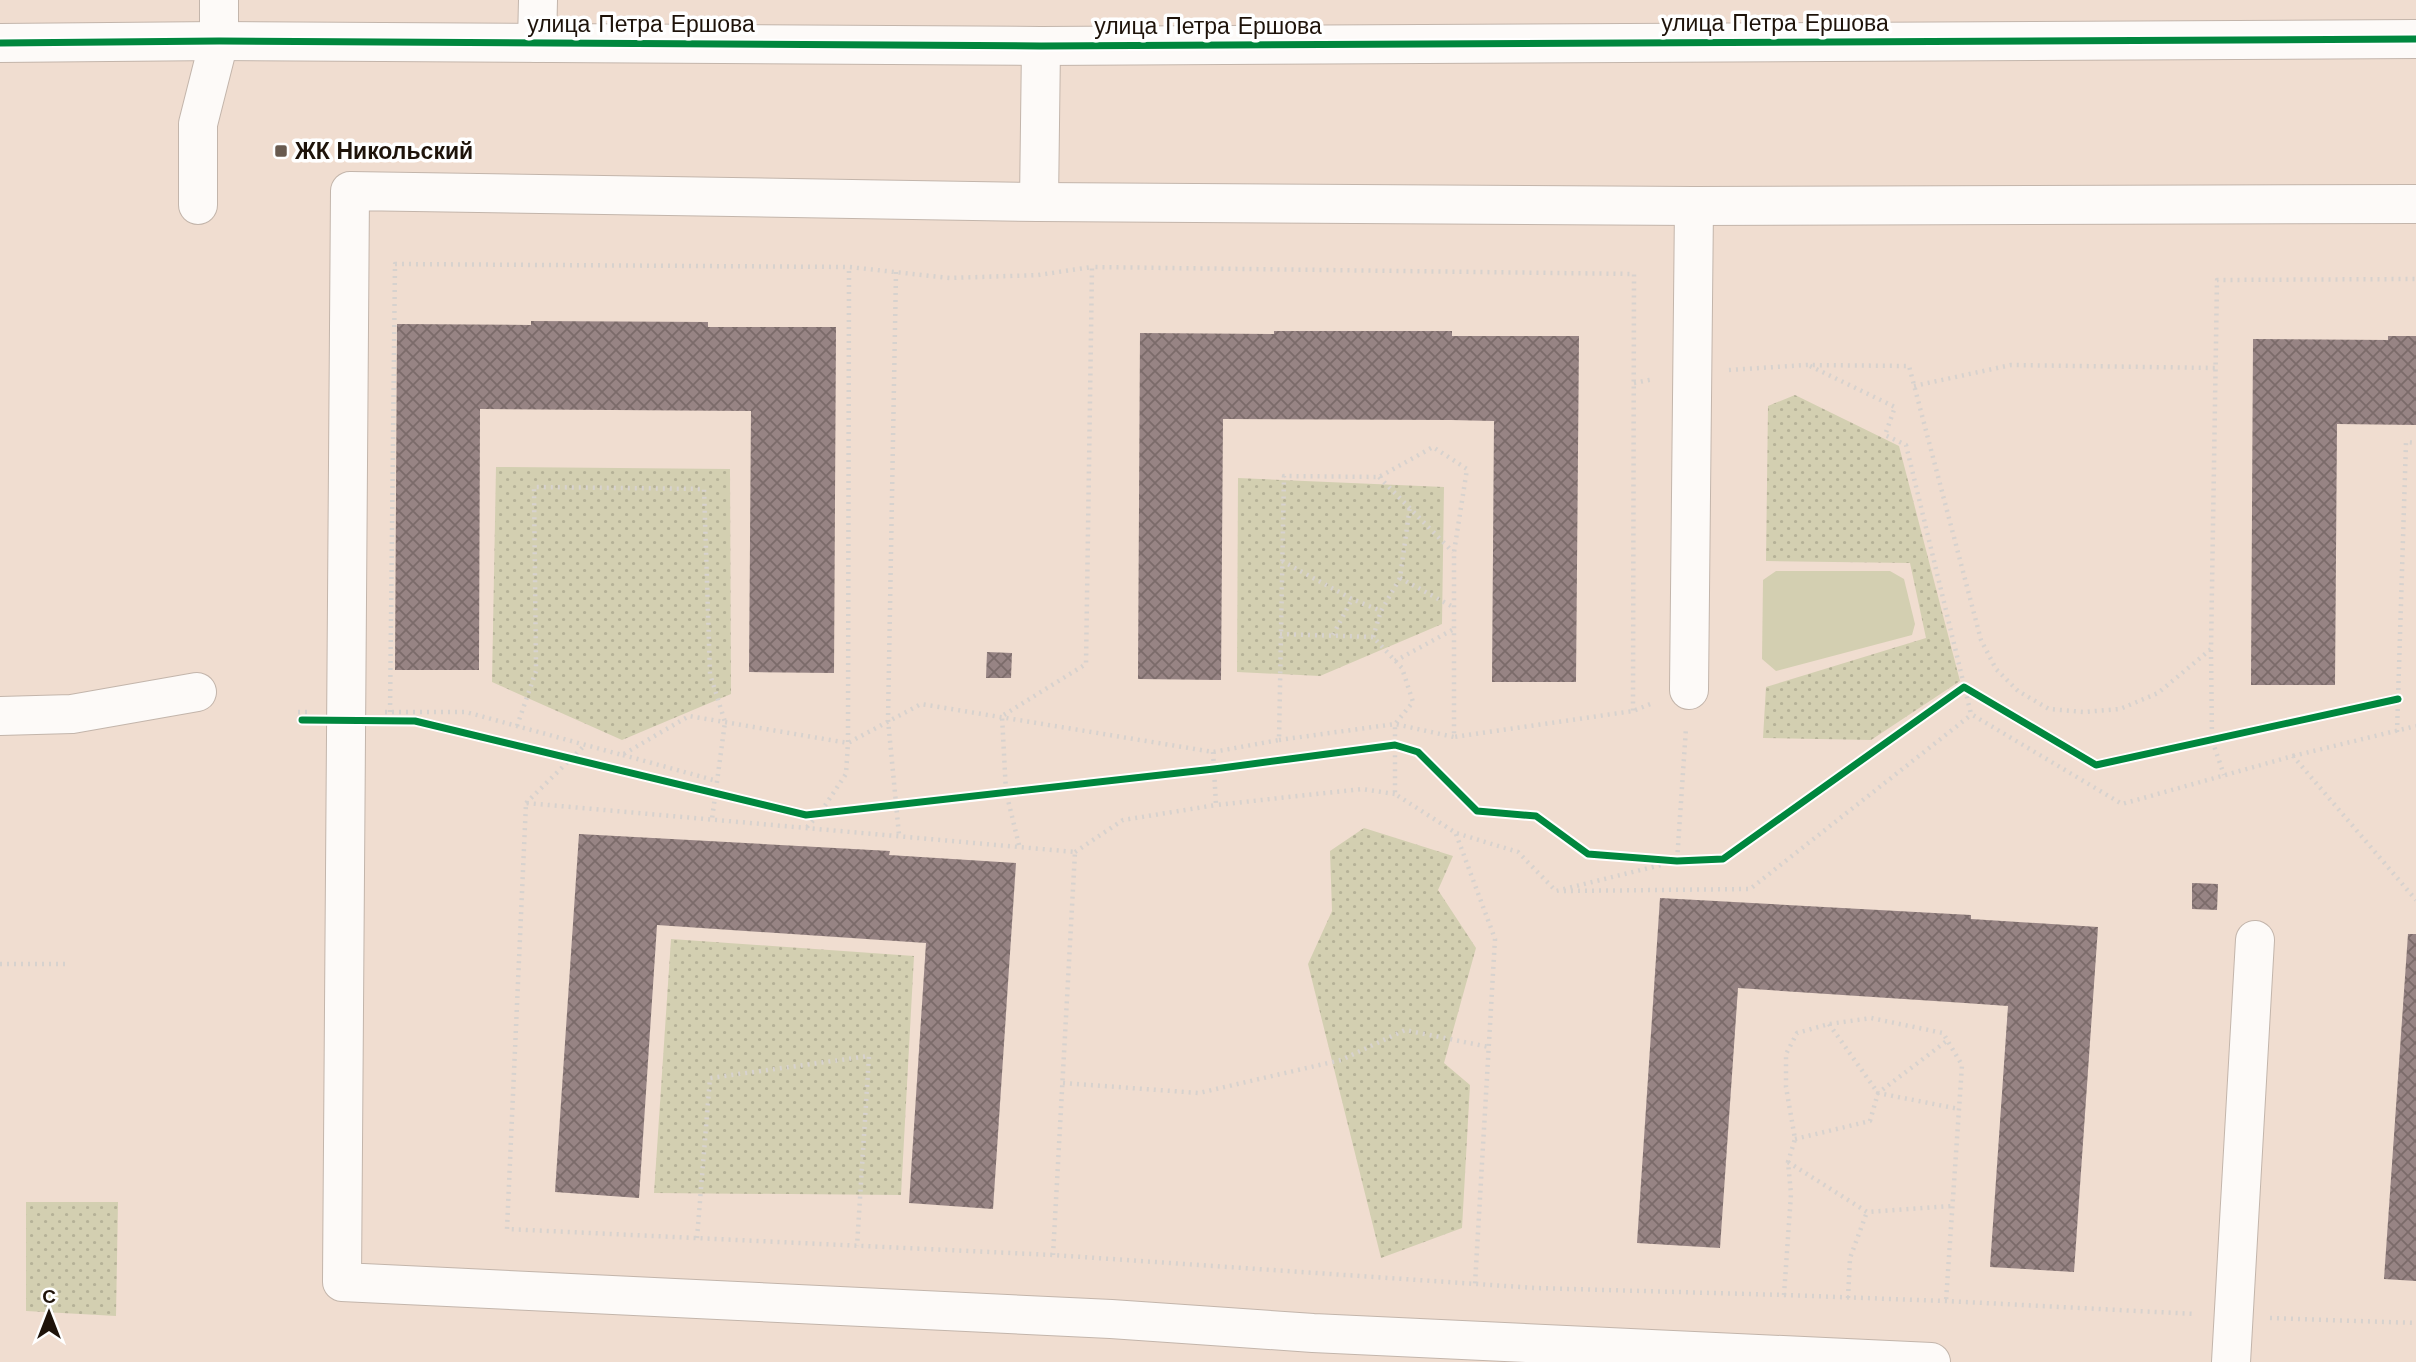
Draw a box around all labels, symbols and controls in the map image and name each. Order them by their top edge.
street label: улица Петра Ершова [1661,10,1889,37]
street label: улица Петра Ершова [527,11,755,38]
street label: улица Петра Ершова [1094,13,1322,40]
place label: ЖК Никольский [294,138,473,165]
marker: ЖК Никольский [273,143,289,159]
north arrow [14,1278,84,1348]
text: С [42,1285,56,1308]

